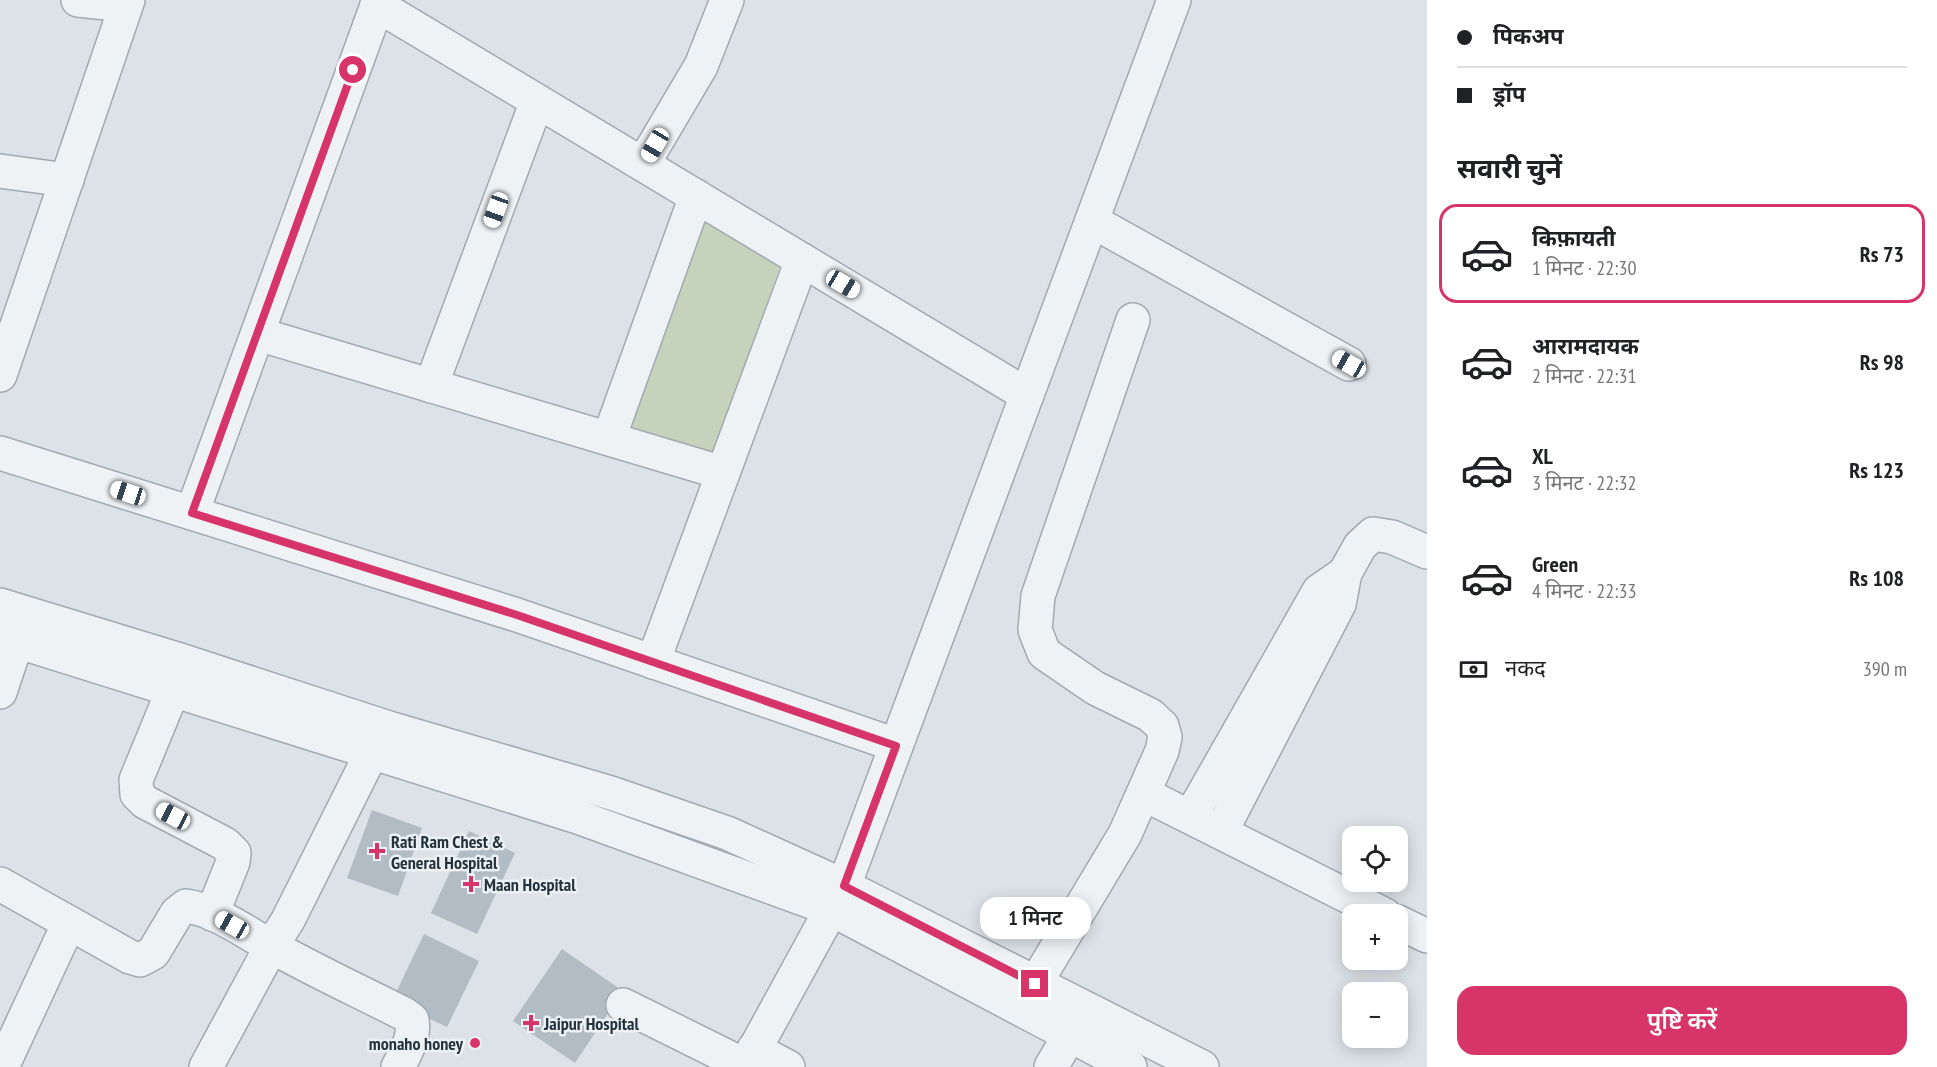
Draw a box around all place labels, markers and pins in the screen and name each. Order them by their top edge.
place label: Rati Ram Chest & General Hospital [391,830,504,874]
marker: Rati Ram Chest & General Hospital [368,842,386,860]
place label: Maan Hospital [484,873,576,896]
marker: Maan Hospital [462,875,480,893]
place label: Jaipur Hospital [543,1012,639,1035]
marker: Jaipur Hospital [522,1014,540,1032]
place label: monaho honey [369,1032,464,1055]
marker: monaho honey [468,1036,482,1050]

